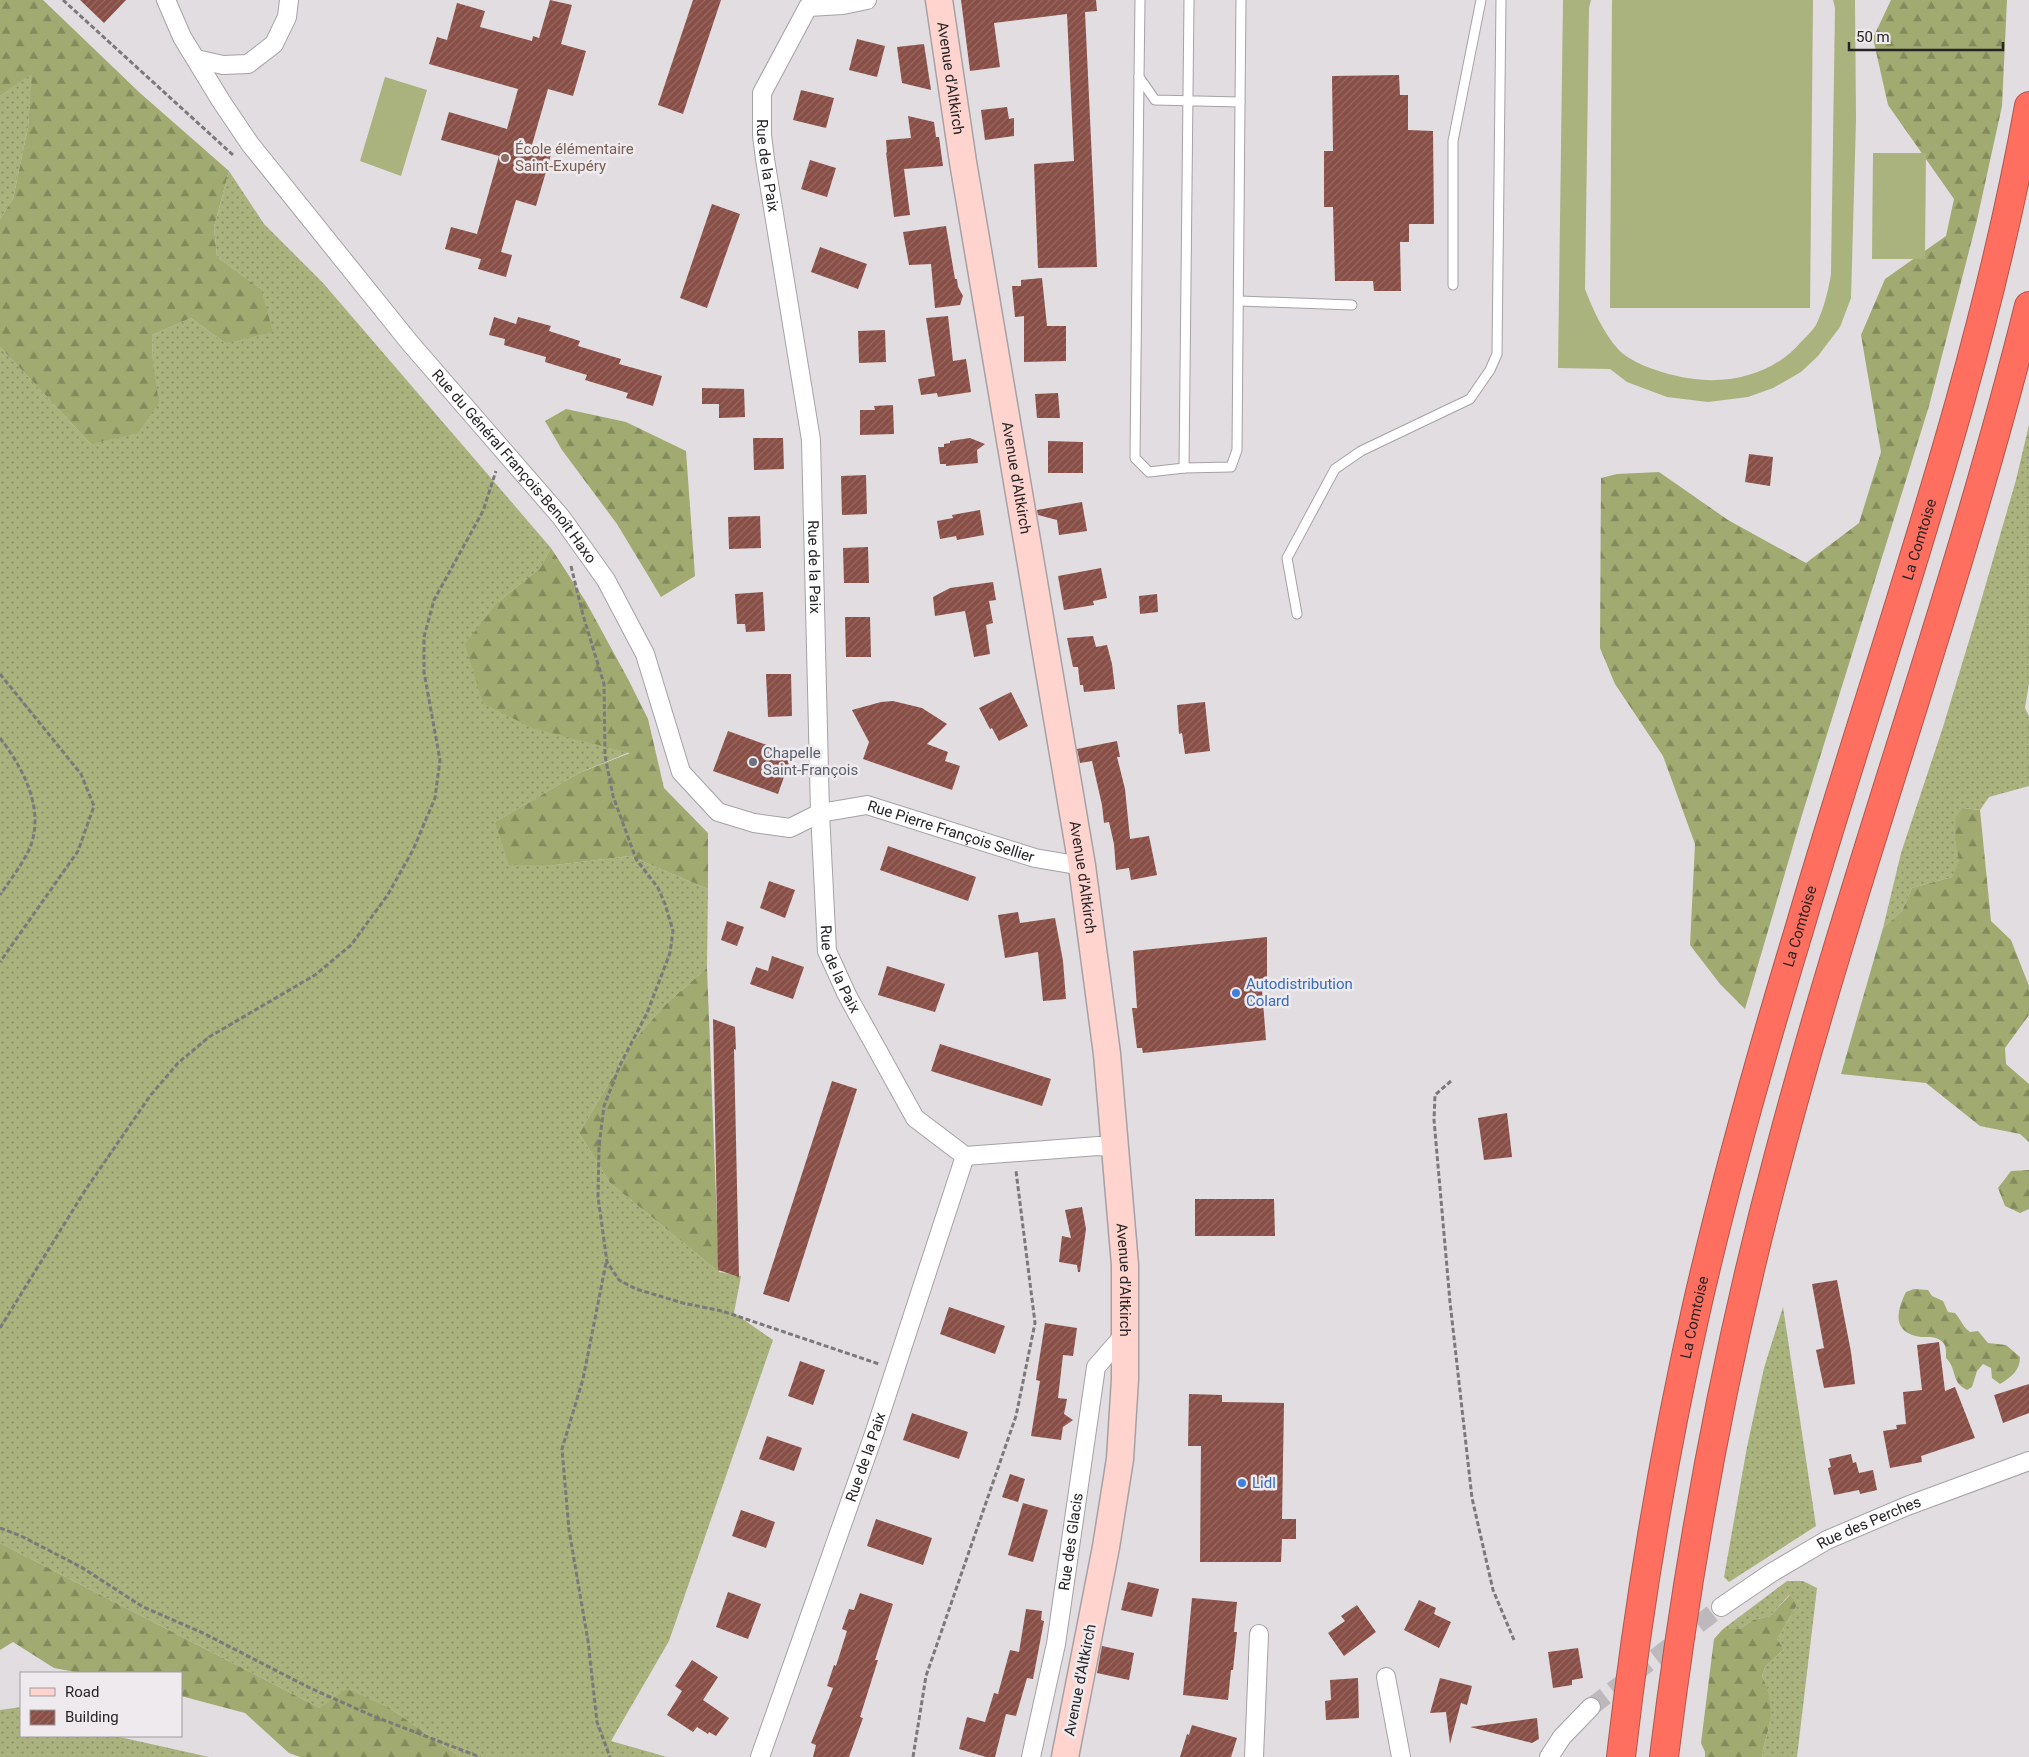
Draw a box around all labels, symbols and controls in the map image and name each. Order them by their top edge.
scale bar [1849,20,2003,52]
street label: Avenue d'Altkirch [933,21,968,136]
text: 50 m [1856,28,1890,46]
street label: Rue de la Paix [753,119,783,214]
place label: École élémentaire Saint-Exupéry [515,140,634,175]
marker: École élémentaire Saint-Exupéry [499,152,511,164]
street label: Rue du Général François-Benoît Haxo [428,366,600,567]
street label: Avenue d'Altkirch [998,420,1035,535]
street label: La Comtoise [1899,497,1940,582]
street label: Rue de la Paix [804,520,824,615]
place label: Chapelle Saint-François [763,744,858,779]
marker: Chapelle Saint-François [747,756,759,768]
street label: Rue Pierre François Sellier [865,797,1037,866]
street label: Avenue d'Altkirch [1066,819,1100,935]
street label: La Comtoise [1779,883,1821,969]
street label: Rue de la Paix [817,924,864,1017]
place label: Autodistribution Colard [1246,975,1353,1010]
marker: Autodistribution Colard [1230,987,1242,999]
street label: Avenue d'Altkirch [1112,1222,1134,1337]
street label: La Comtoise [1677,1274,1713,1360]
street label: Rue de la Paix [842,1409,890,1504]
place label: Lidl [1252,1474,1276,1492]
marker: Lidl [1236,1477,1248,1489]
street label: Rue des Glacis [1055,1492,1087,1592]
street label: Rue des Perches [1814,1493,1923,1553]
street label: Avenue d'Altkirch [1060,1623,1100,1737]
legend [20,1672,182,1737]
text: Road [65,1683,99,1701]
text: Building [65,1708,119,1726]

